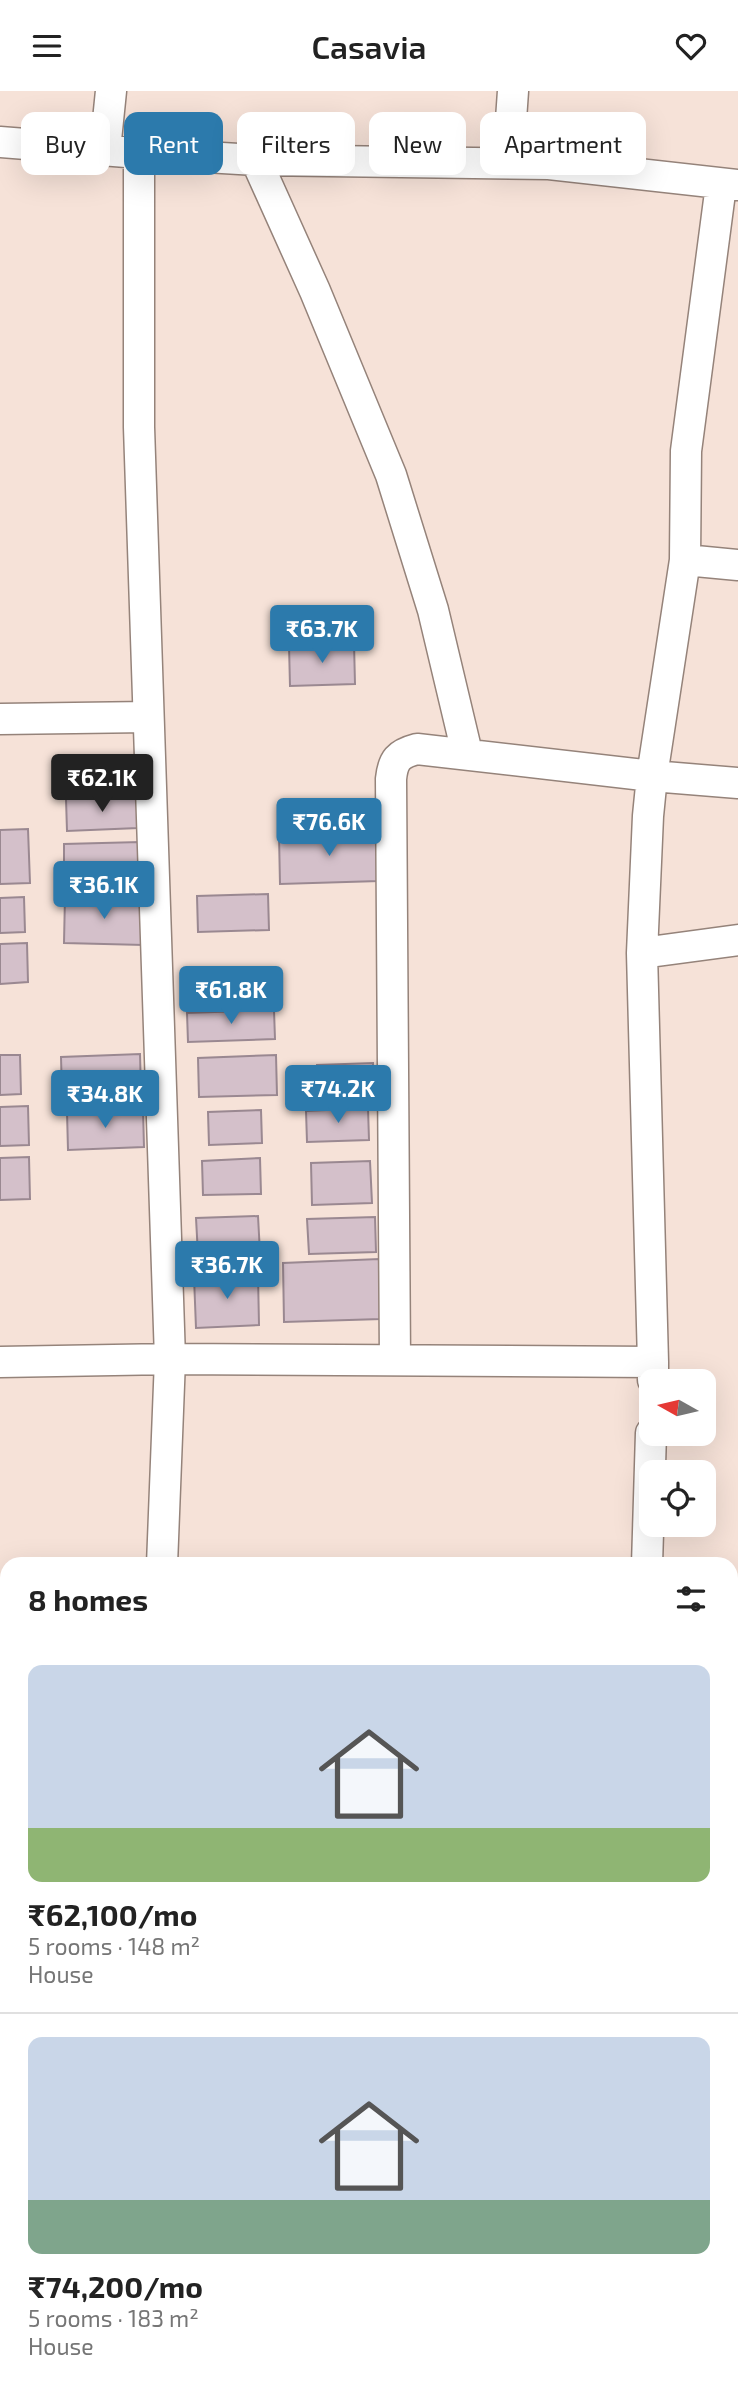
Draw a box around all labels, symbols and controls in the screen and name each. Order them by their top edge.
icon: menu [28,27,66,65]
text: Casavia [311,27,427,65]
icon: heart [672,27,710,65]
chip: Buy [21,112,110,175]
chip: Rent [124,112,223,175]
chip: Filters [237,112,355,175]
chip: New [369,112,466,175]
chip: Apartment [480,112,646,175]
pin: ₹63.7K [265,605,379,665]
text: ₹63.7K [286,614,358,642]
pin: ₹62.1K [45,755,159,814]
text: ₹62.1K [67,763,137,791]
pin: ₹76.6K [272,799,386,858]
text: ₹76.6K [292,807,366,835]
pin: ₹36.1K [47,861,161,921]
text: ₹36.1K [69,870,139,898]
pin: ₹61.8K [174,967,288,1026]
text: ₹61.8K [195,975,267,1003]
pin: ₹74.2K [281,1065,395,1125]
pin: ₹34.8K [48,1070,162,1130]
text: ₹74.2K [301,1074,375,1102]
text: ₹34.8K [67,1079,143,1107]
pin: ₹36.7K [170,1241,284,1301]
text: ₹36.7K [191,1250,263,1278]
north arrow [639,1369,716,1445]
map controls [639,1369,716,1537]
button: locate [639,1460,716,1537]
icon: filters [672,1580,710,1618]
text: 8 homes [28,1581,148,1617]
icon: home [306,1711,432,1837]
text: ₹62,100/mo [28,1896,197,1932]
text: 5 rooms · 148 m² [28,1932,200,1960]
text: House [28,1960,94,1988]
icon: home [306,2083,432,2209]
text: ₹74,200/mo [28,2268,203,2304]
text: 5 rooms · 183 m² [28,2304,199,2332]
text: House [28,2332,94,2360]

